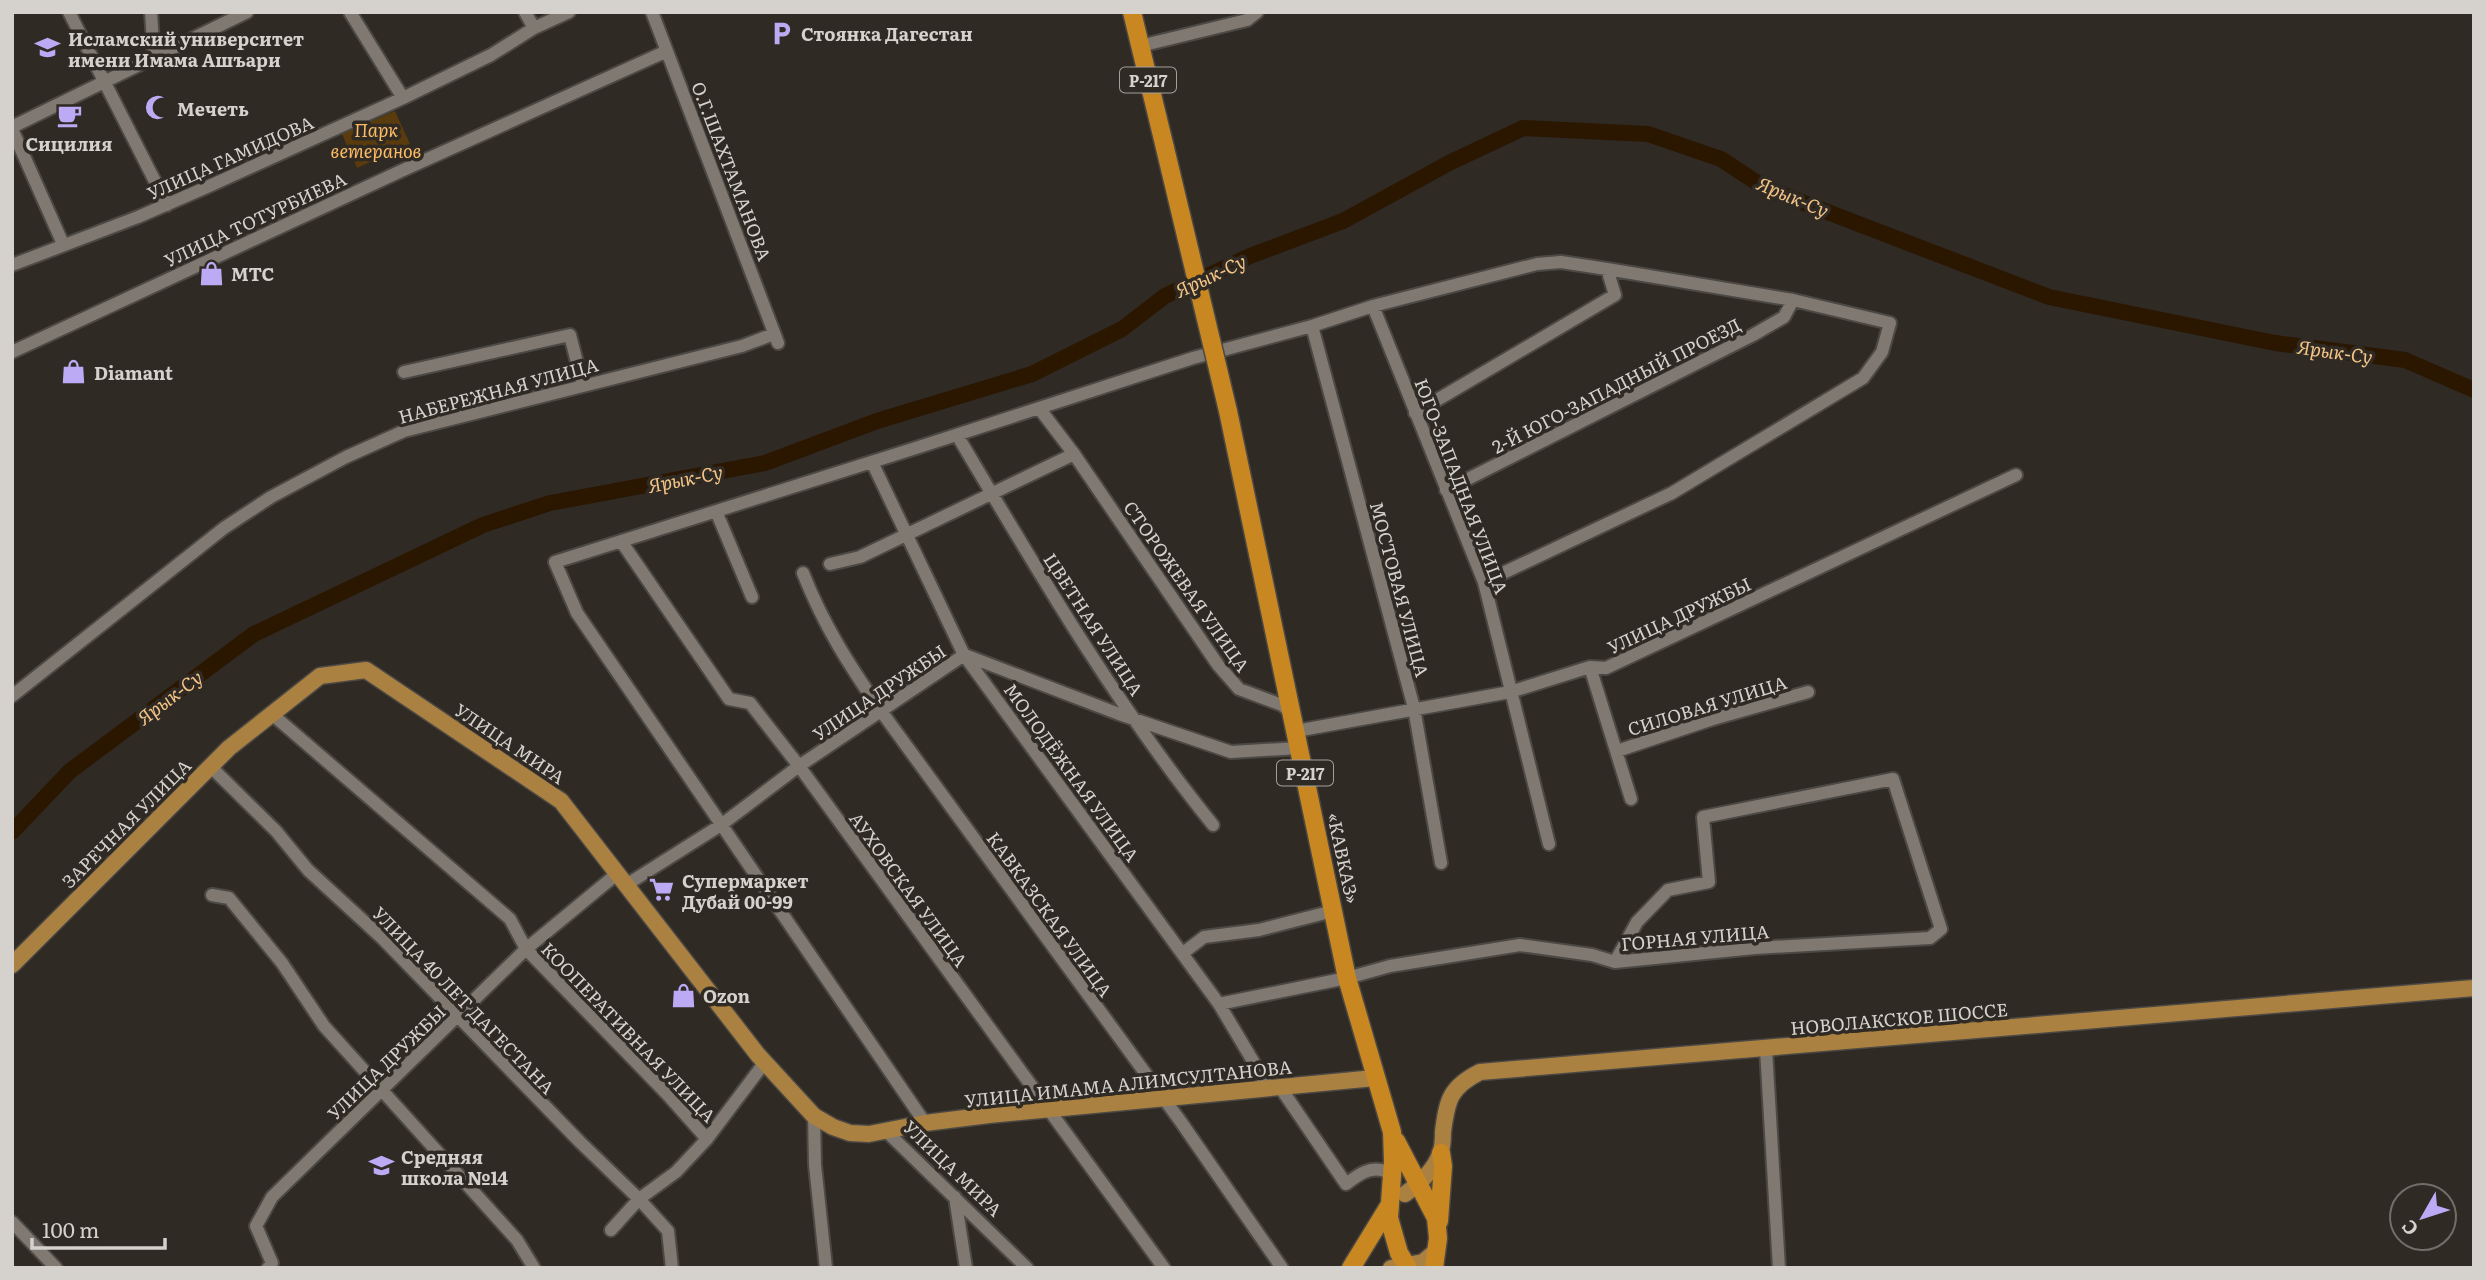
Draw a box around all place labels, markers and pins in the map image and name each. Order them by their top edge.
parking icon: Стоянка Дагестан [767,19,795,47]
place label: Стоянка Дагестан [801,20,973,47]
place label: Исламский университет имени Имама Ашъари [68,25,304,73]
school or university icon: Исламский университет имени Имама Ашъари [34,34,62,62]
mosque icon: Мечеть [143,94,171,122]
place label: Мечеть [177,95,249,122]
cafe icon: Сицилия [55,102,83,130]
place label: Сицилия [25,130,113,157]
shop icon: МТС [197,259,225,287]
place label: МТС [231,260,274,287]
shop icon: Diamant [60,358,88,386]
place label: Diamant [94,359,173,386]
place label: Супермаркет Дубай 00-99 [682,867,809,915]
supermarket icon: Супермаркет Дубай 00-99 [648,876,676,904]
shop icon: Ozon [669,981,697,1009]
place label: Ozon [703,982,750,1009]
place label: Средняя школа №14 [401,1143,508,1191]
school or university icon: Средняя школа №14 [367,1152,395,1180]

